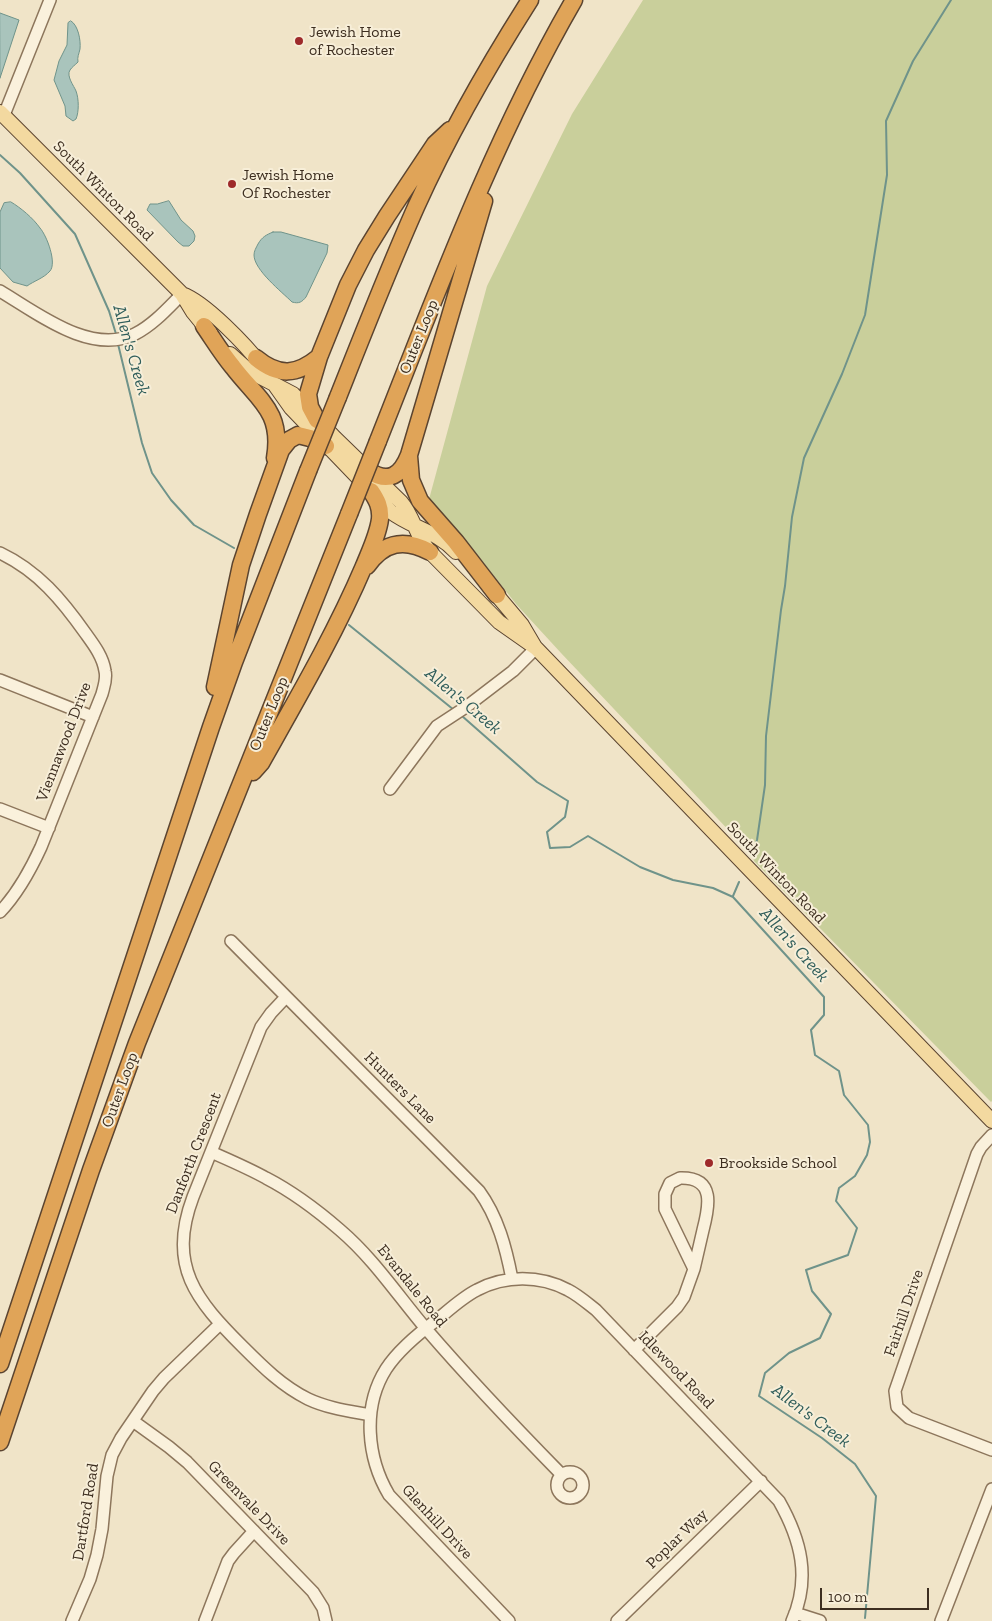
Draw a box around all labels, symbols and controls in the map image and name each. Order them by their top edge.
place label: Jewish Home of Rochester [309,22,401,60]
marker: Jewish Home of Rochester [293,35,305,47]
street label: South Winton Road [49,137,157,245]
place label: Jewish Home Of Rochester [242,165,334,203]
marker: Jewish Home Of Rochester [226,178,238,190]
street label: Outer Loop [395,297,443,377]
water label: Allen's Creek [108,302,154,398]
water label: Allen's Creek [420,663,506,739]
street label: Outer Loop [245,674,293,754]
street label: Viennawood Drive [32,680,96,804]
street label: South Winton Road [723,818,829,928]
water label: Allen's Creek [755,903,833,987]
street label: Hunters Lane [360,1048,440,1128]
street label: Outer Loop [98,1050,142,1130]
street label: Danforth Crescent [162,1090,226,1216]
place label: Brookside School [719,1153,837,1173]
marker: Brookside School [703,1157,715,1169]
street label: Evandale Road [373,1241,451,1331]
street label: Fairhill Drive [880,1267,928,1359]
street label: Idlewood Road [634,1327,718,1413]
water label: Allen's Creek [767,1379,855,1453]
street label: Greenvale Drive [204,1457,294,1549]
street label: Dartford Road [69,1462,103,1562]
street label: Glenhill Drive [397,1481,477,1563]
street label: Poplar Way [642,1505,712,1573]
scale bar [822,1578,931,1610]
text: 100 m [828,1588,867,1606]

